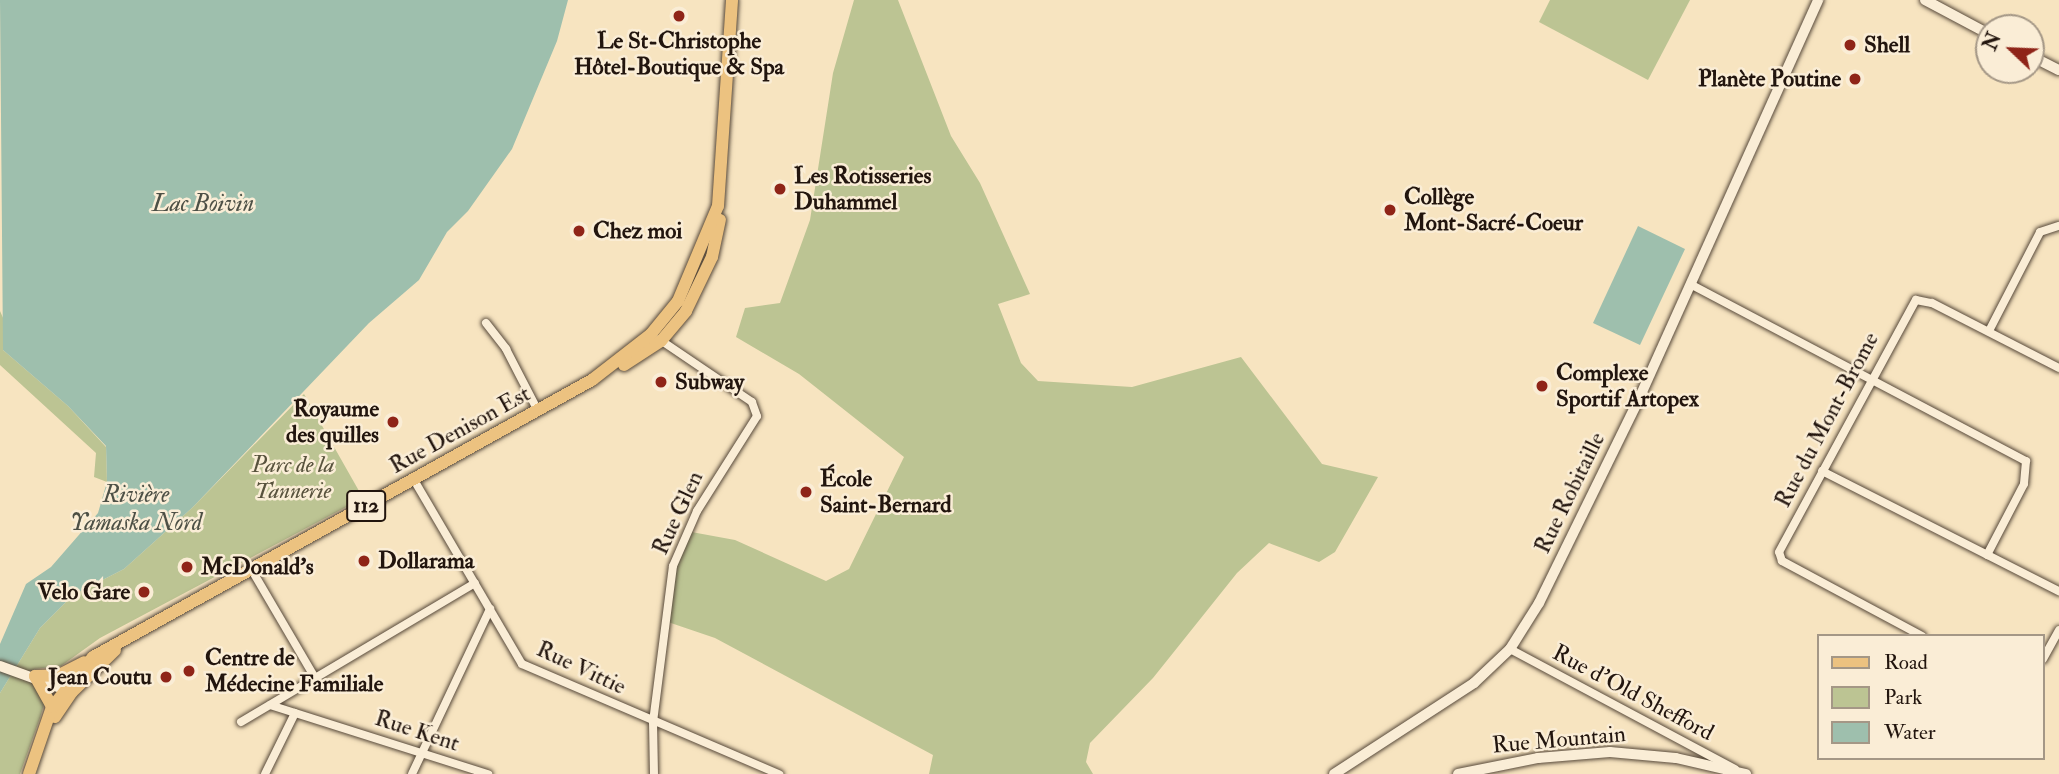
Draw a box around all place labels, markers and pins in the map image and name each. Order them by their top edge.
marker: Le St-Christophe Hôtel-Boutique & Spa [671,8,687,24]
place label: Le St-Christophe Hôtel-Boutique & Spa [574,27,784,81]
place label: Shell [1864,31,1910,59]
marker: Shell [1842,37,1858,53]
place label: Planète Poutine [1698,65,1841,93]
marker: Planète Poutine [1847,71,1863,87]
place label: Les Rotisseries Duhammel [794,162,931,216]
marker: Les Rotisseries Duhammel [772,181,788,197]
place label: Collège Mont-Sacré-Coeur [1404,183,1583,237]
marker: Collège Mont-Sacré-Coeur [1382,202,1398,218]
place label: Chez moi [593,217,682,245]
marker: Chez moi [571,223,587,239]
place label: Complexe Sportif Artopex [1556,359,1699,413]
place label: Subway [675,368,744,396]
marker: Subway [653,374,669,390]
marker: Complexe Sportif Artopex [1534,378,1550,394]
place label: Royaume des quilles [286,395,379,449]
marker: Royaume des quilles [385,414,401,430]
place label: École Saint-Bernard [820,465,952,519]
marker: École Saint-Bernard [798,484,814,500]
place label: Dollarama [378,547,474,575]
place label: McDonald's [201,553,314,581]
marker: Dollarama [356,553,372,569]
marker: McDonald's [179,559,195,575]
place label: Velo Gare [37,578,130,606]
marker: Velo Gare [136,584,152,600]
place label: Centre de Médecine Familiale [205,644,383,698]
marker: Centre de Médecine Familiale [179,661,199,681]
place label: Jean Coutu [48,663,152,691]
marker: Jean Coutu [158,669,174,685]

